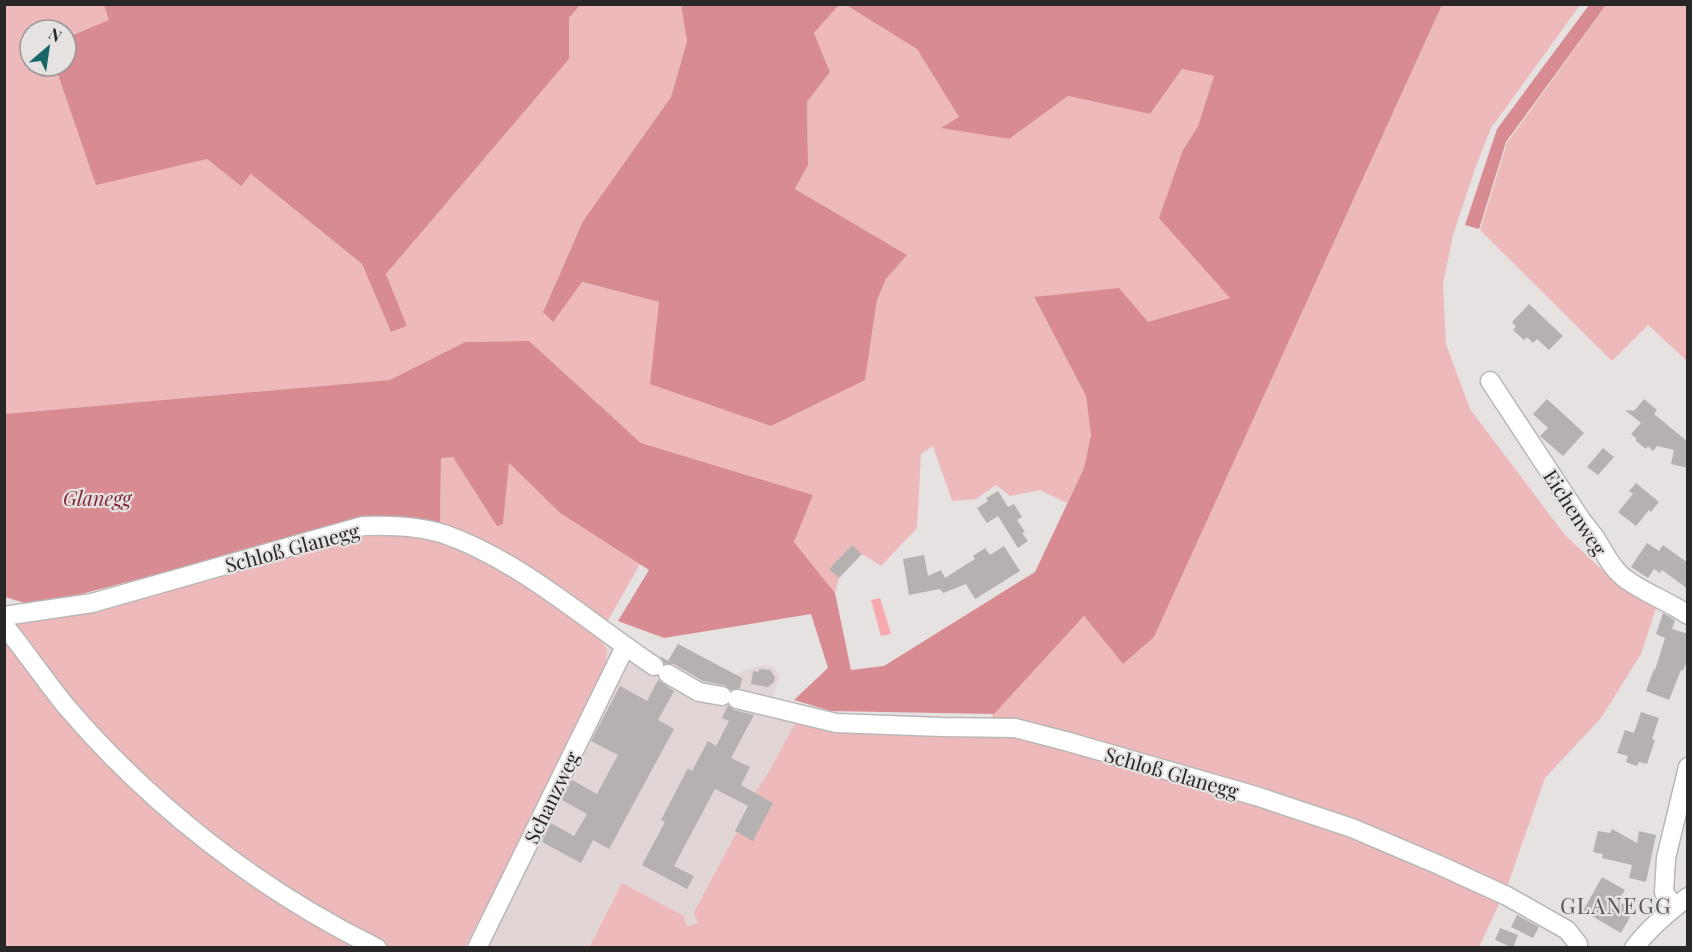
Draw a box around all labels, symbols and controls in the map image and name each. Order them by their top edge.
north arrow [18,18,78,78]
text: N [45,22,66,47]
street label: Eichenweg [1538,464,1614,561]
park label: Glanegg [63,484,133,511]
street label: Schloß Glanegg [222,516,363,578]
street label: Schloß Glanegg [1102,740,1243,804]
street label: Schanzweg [517,746,585,848]
district label: GLANEGG [1560,890,1672,920]

